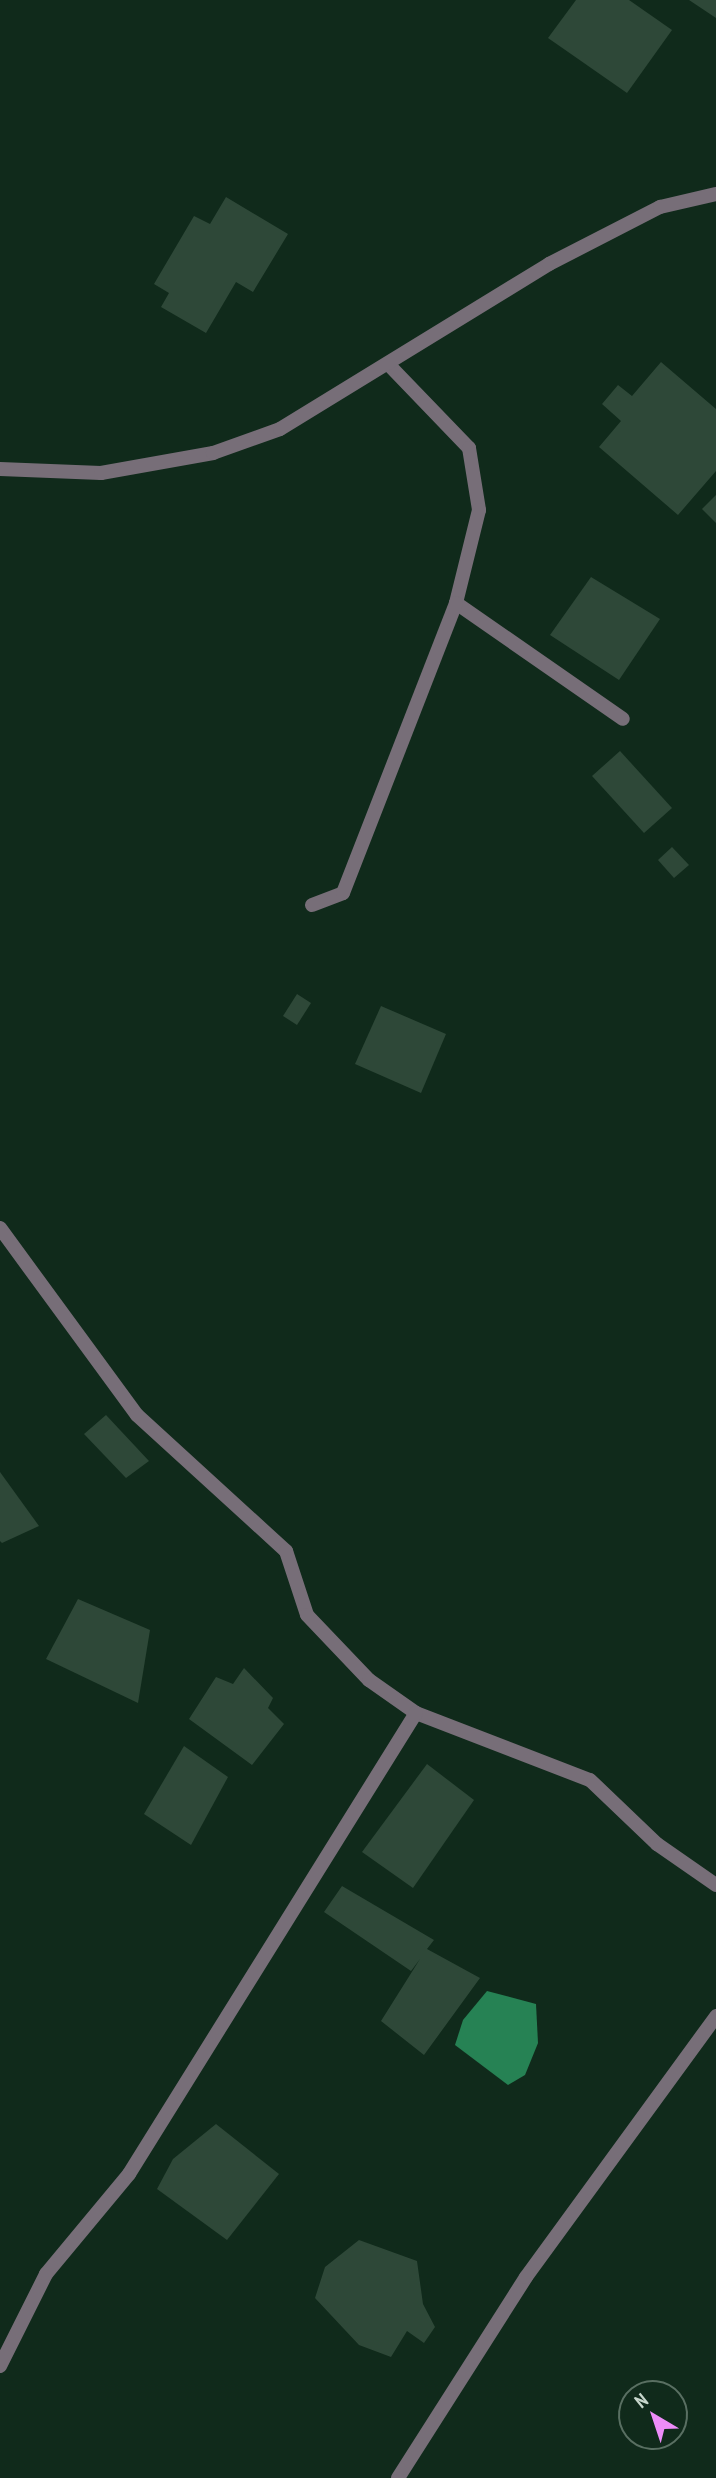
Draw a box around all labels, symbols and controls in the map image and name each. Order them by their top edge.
north arrow [618,2380,688,2450]
text: N [629,2388,653,2413]

